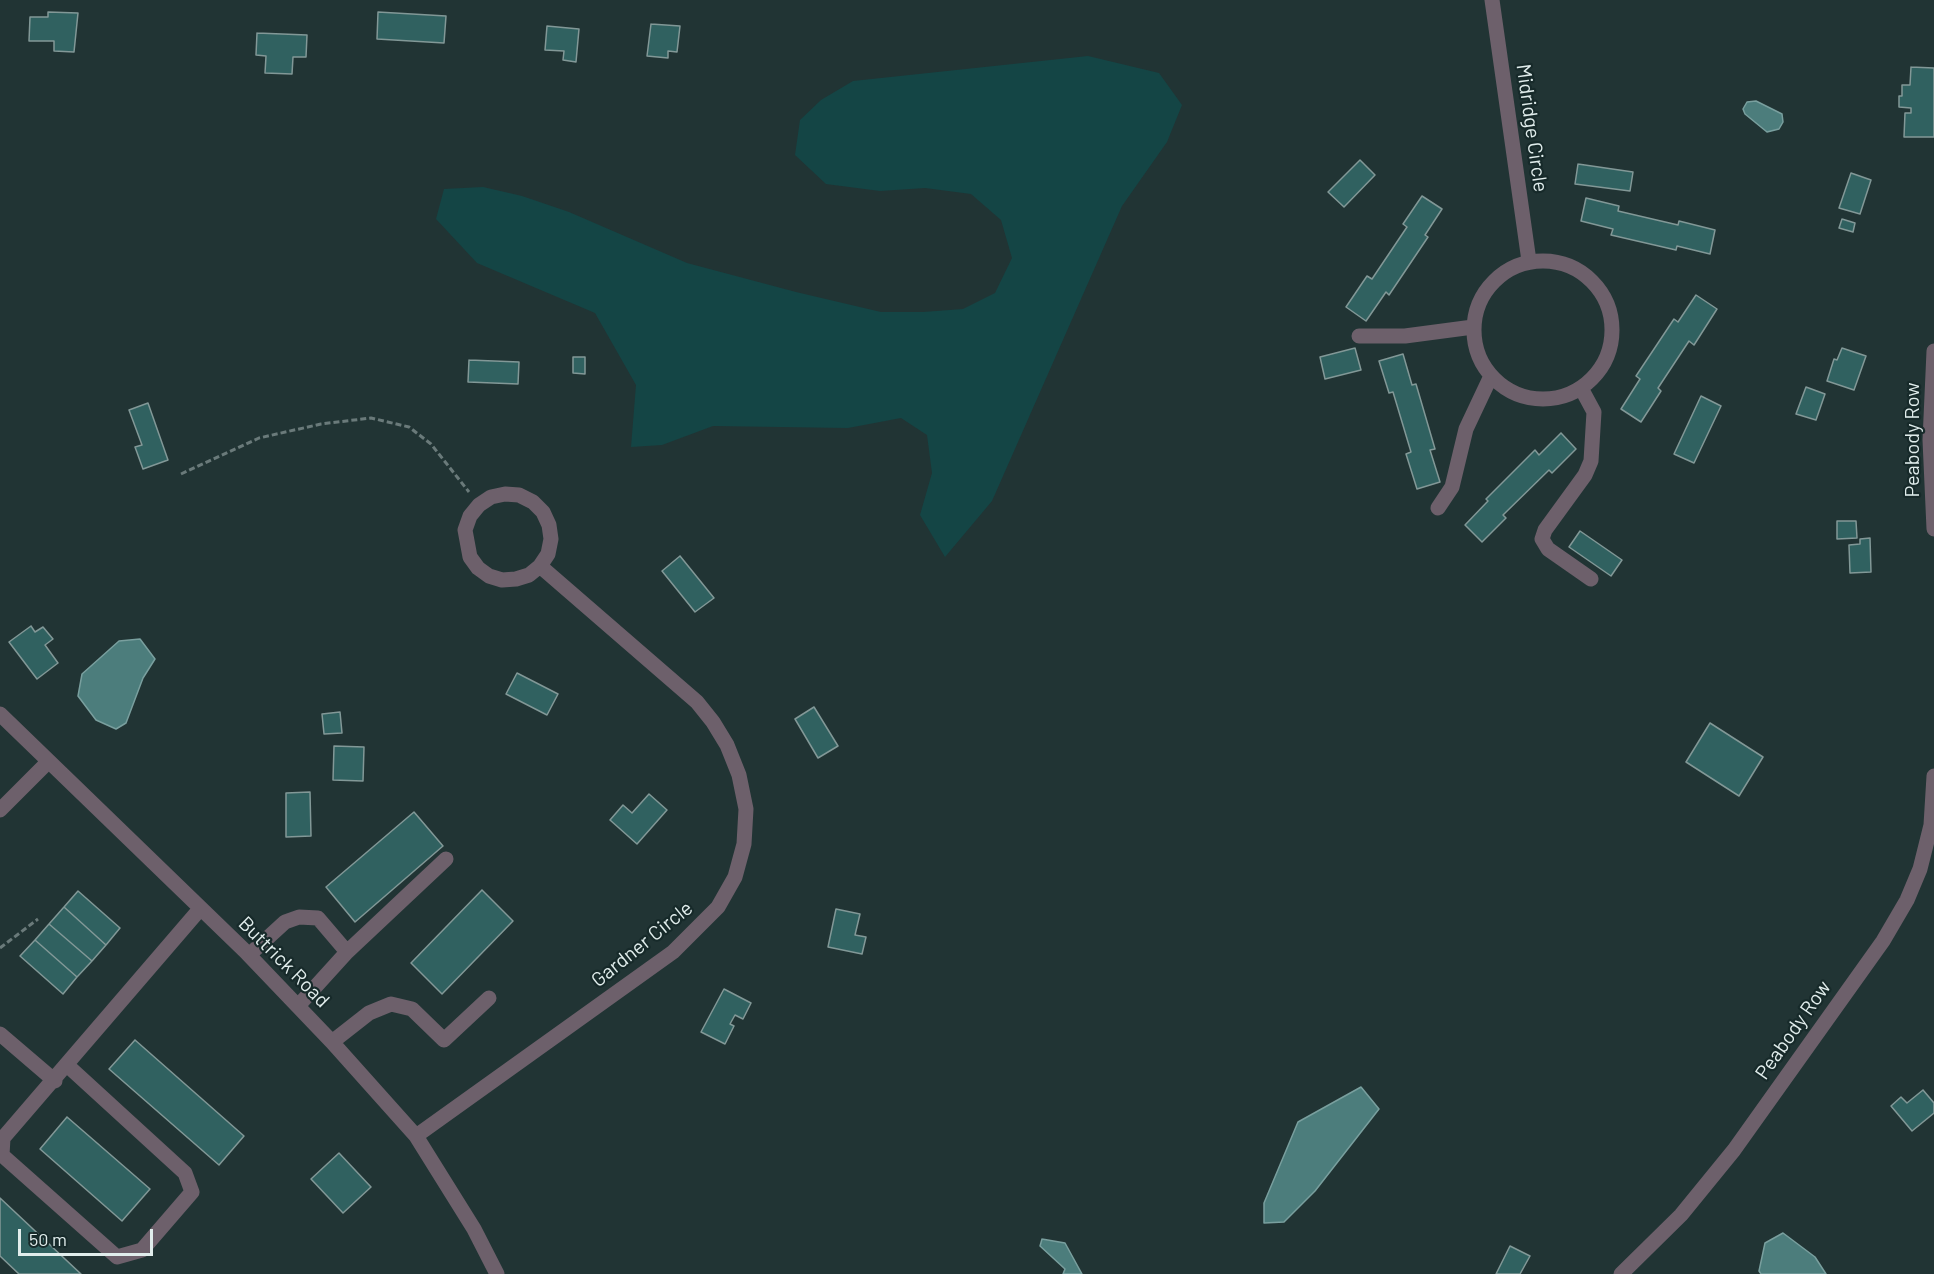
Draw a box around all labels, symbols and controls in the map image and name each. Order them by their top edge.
street label: Midridge Circle [1511,62,1553,194]
street label: Peabody Row [1900,382,1924,498]
street label: Gardner Circle [587,896,697,992]
street label: Buttrick Road [234,912,334,1012]
street label: Peabody Row [1750,976,1836,1084]
scale bar [21,1217,156,1255]
text: 50 m [29,1228,67,1250]

